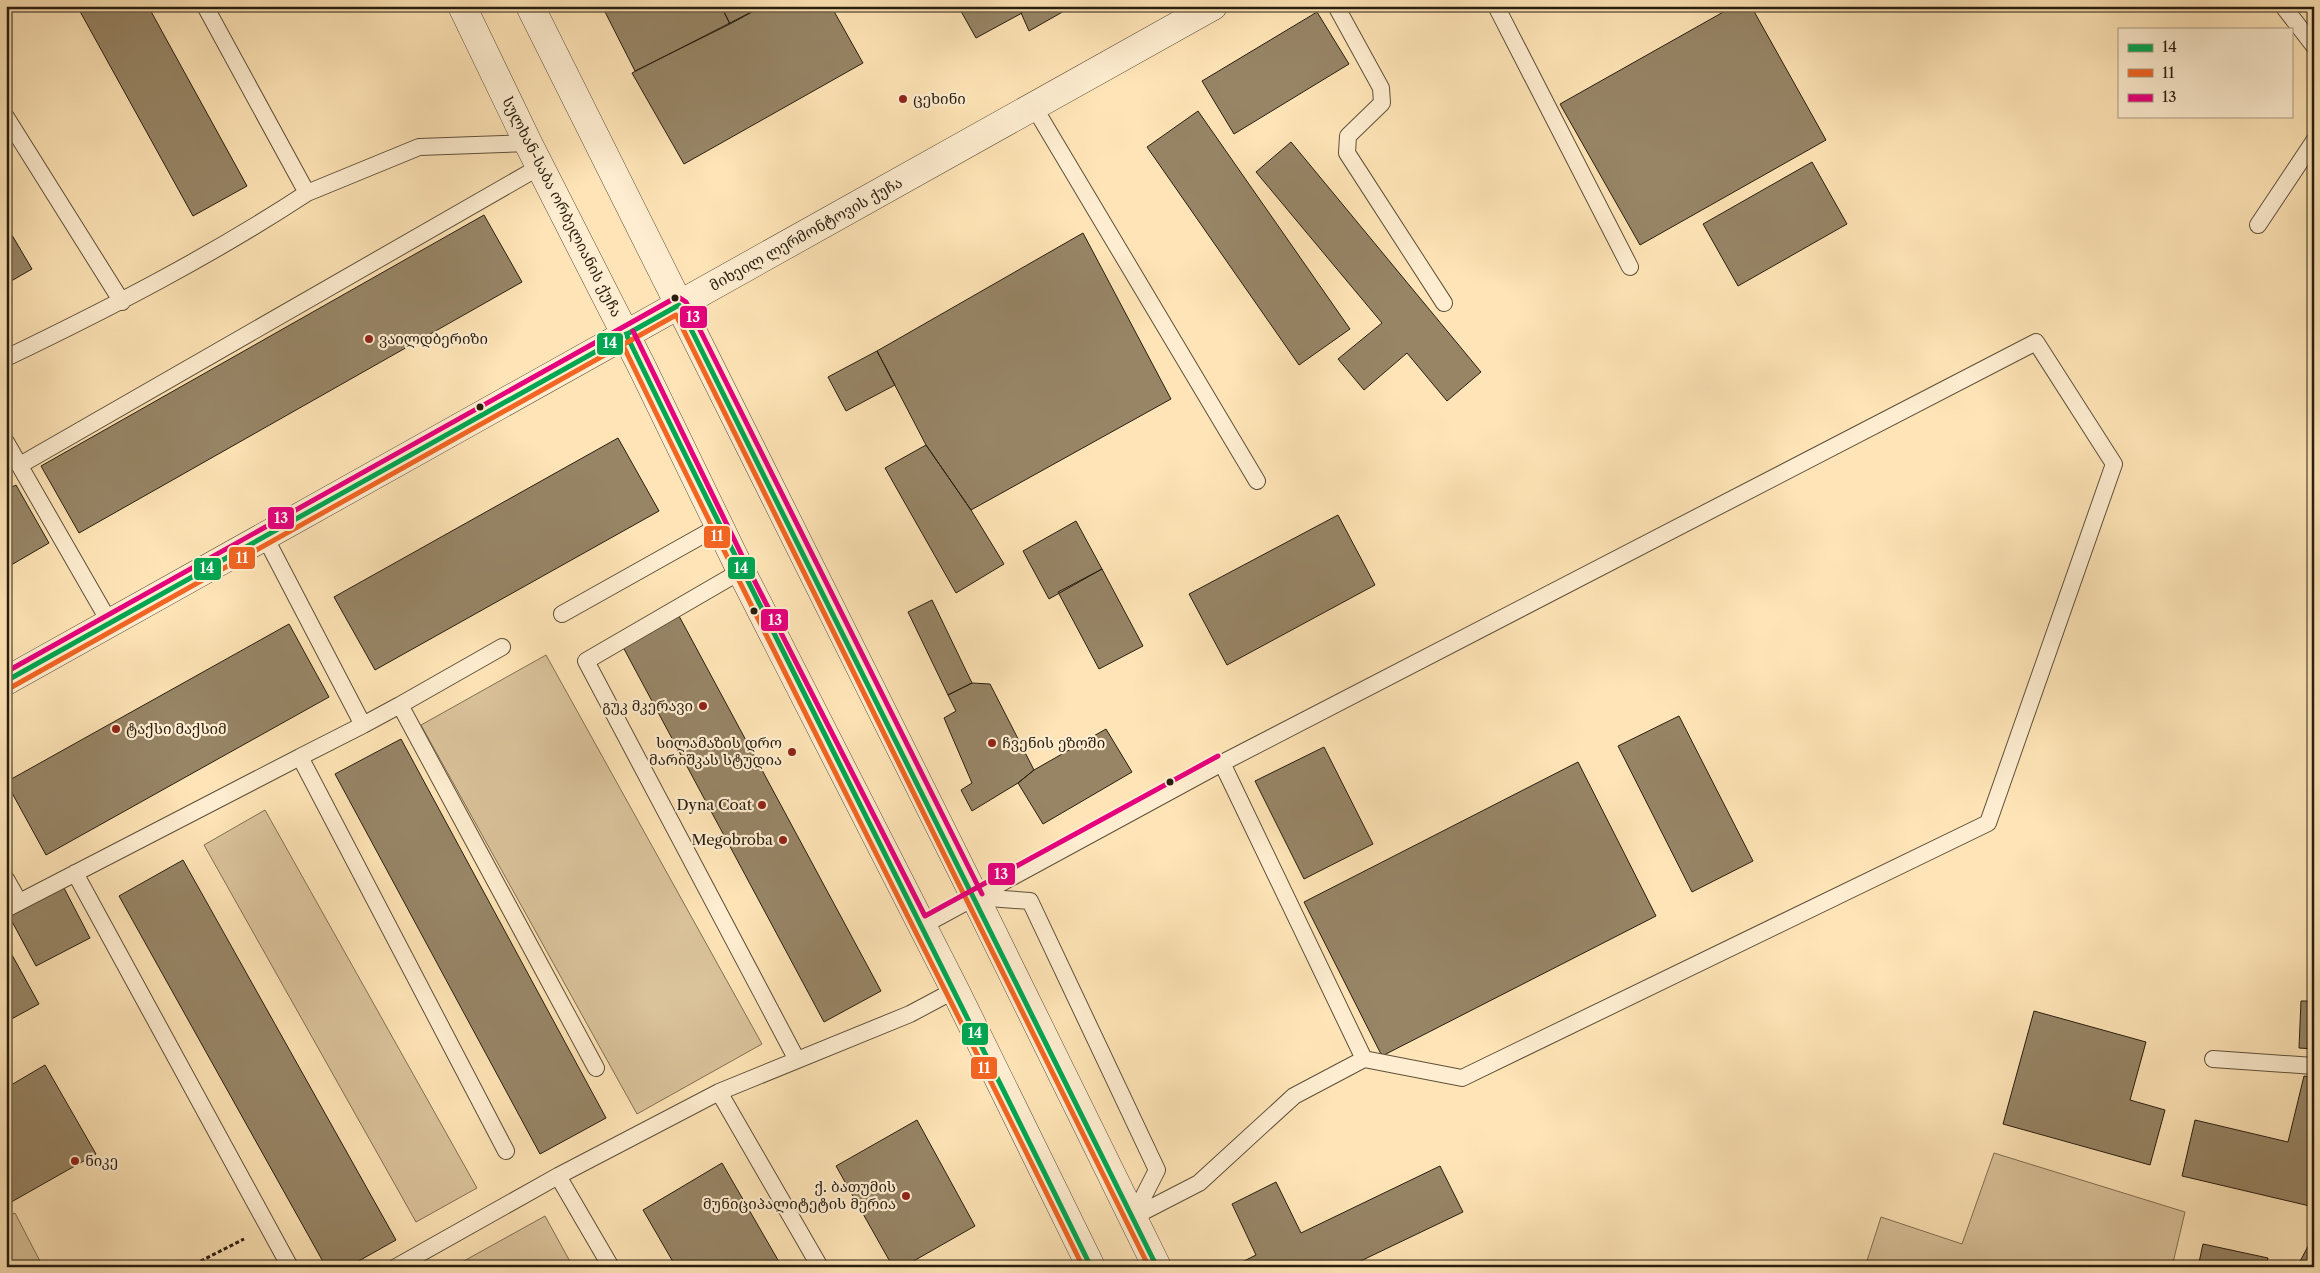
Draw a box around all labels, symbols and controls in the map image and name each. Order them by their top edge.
legend [2118,28,2292,118]
text: 14 [2162,37,2177,56]
text: 11 [2162,63,2175,82]
text: 13 [2162,87,2177,106]
place label: ცეხინი [913,89,966,108]
marker: ცეხინი [897,93,909,105]
street label: სულხან-საბა ორბელიანის ქუჩა [498,94,626,320]
street label: მიხეილ ლერმონტოვის ქუჩა [706,172,906,295]
unlabelled marker [670,293,680,303]
line badge: 13 [679,305,708,329]
text: 13 [686,308,700,326]
place label: ვაილდბერიზი [379,329,488,348]
line badge: 14 [596,332,624,356]
marker: ვაილდბერიზი [363,333,375,345]
text: 14 [603,334,617,352]
unlabelled marker [475,402,485,412]
line badge: 13 [267,506,295,530]
text: 13 [274,509,288,527]
line badge: 11 [703,525,731,549]
text: 11 [711,527,724,545]
line badge: 11 [228,546,256,570]
text: 11 [236,549,249,567]
line badge: 14 [727,556,756,580]
line badge: 14 [193,557,222,581]
text: 14 [200,559,214,577]
text: 14 [734,559,748,577]
unlabelled marker [749,606,759,616]
line badge: 13 [760,608,789,632]
text: 13 [768,611,782,629]
place label: გუკ მკერავი [602,696,693,715]
marker: გუკ მკერავი [697,700,709,712]
place label: ტაქსი მაქსიმ [126,719,227,738]
marker: ტაქსი მაქსიმ [110,723,122,735]
place label: სილამაზის დრო მარიშკას სტუდია [649,733,782,769]
place label: ჩვენის ეზოში [1002,733,1105,752]
marker: ჩვენის ეზოში [986,737,998,749]
marker: სილამაზის დრო მარიშკას სტუდია [786,746,798,758]
unlabelled marker [1165,777,1175,787]
place label: Dyna Coat [676,795,753,814]
marker: Dyna Coat [756,799,768,811]
place label: Megobroba [691,830,773,849]
marker: Megobroba [777,834,789,846]
line badge: 13 [987,862,1016,886]
text: 13 [994,865,1008,883]
line badge: 14 [961,1022,989,1046]
text: 14 [968,1024,982,1042]
line badge: 11 [970,1056,998,1080]
text: 11 [978,1059,991,1077]
place label: ნიკე [85,1151,118,1170]
marker: ნიკე [69,1155,81,1167]
place label: ქ. ბათუმის მუნიციპალიტეტის მერია [703,1177,896,1213]
marker: ქ. ბათუმის მუნიციპალიტეტის მერია [900,1190,912,1202]

